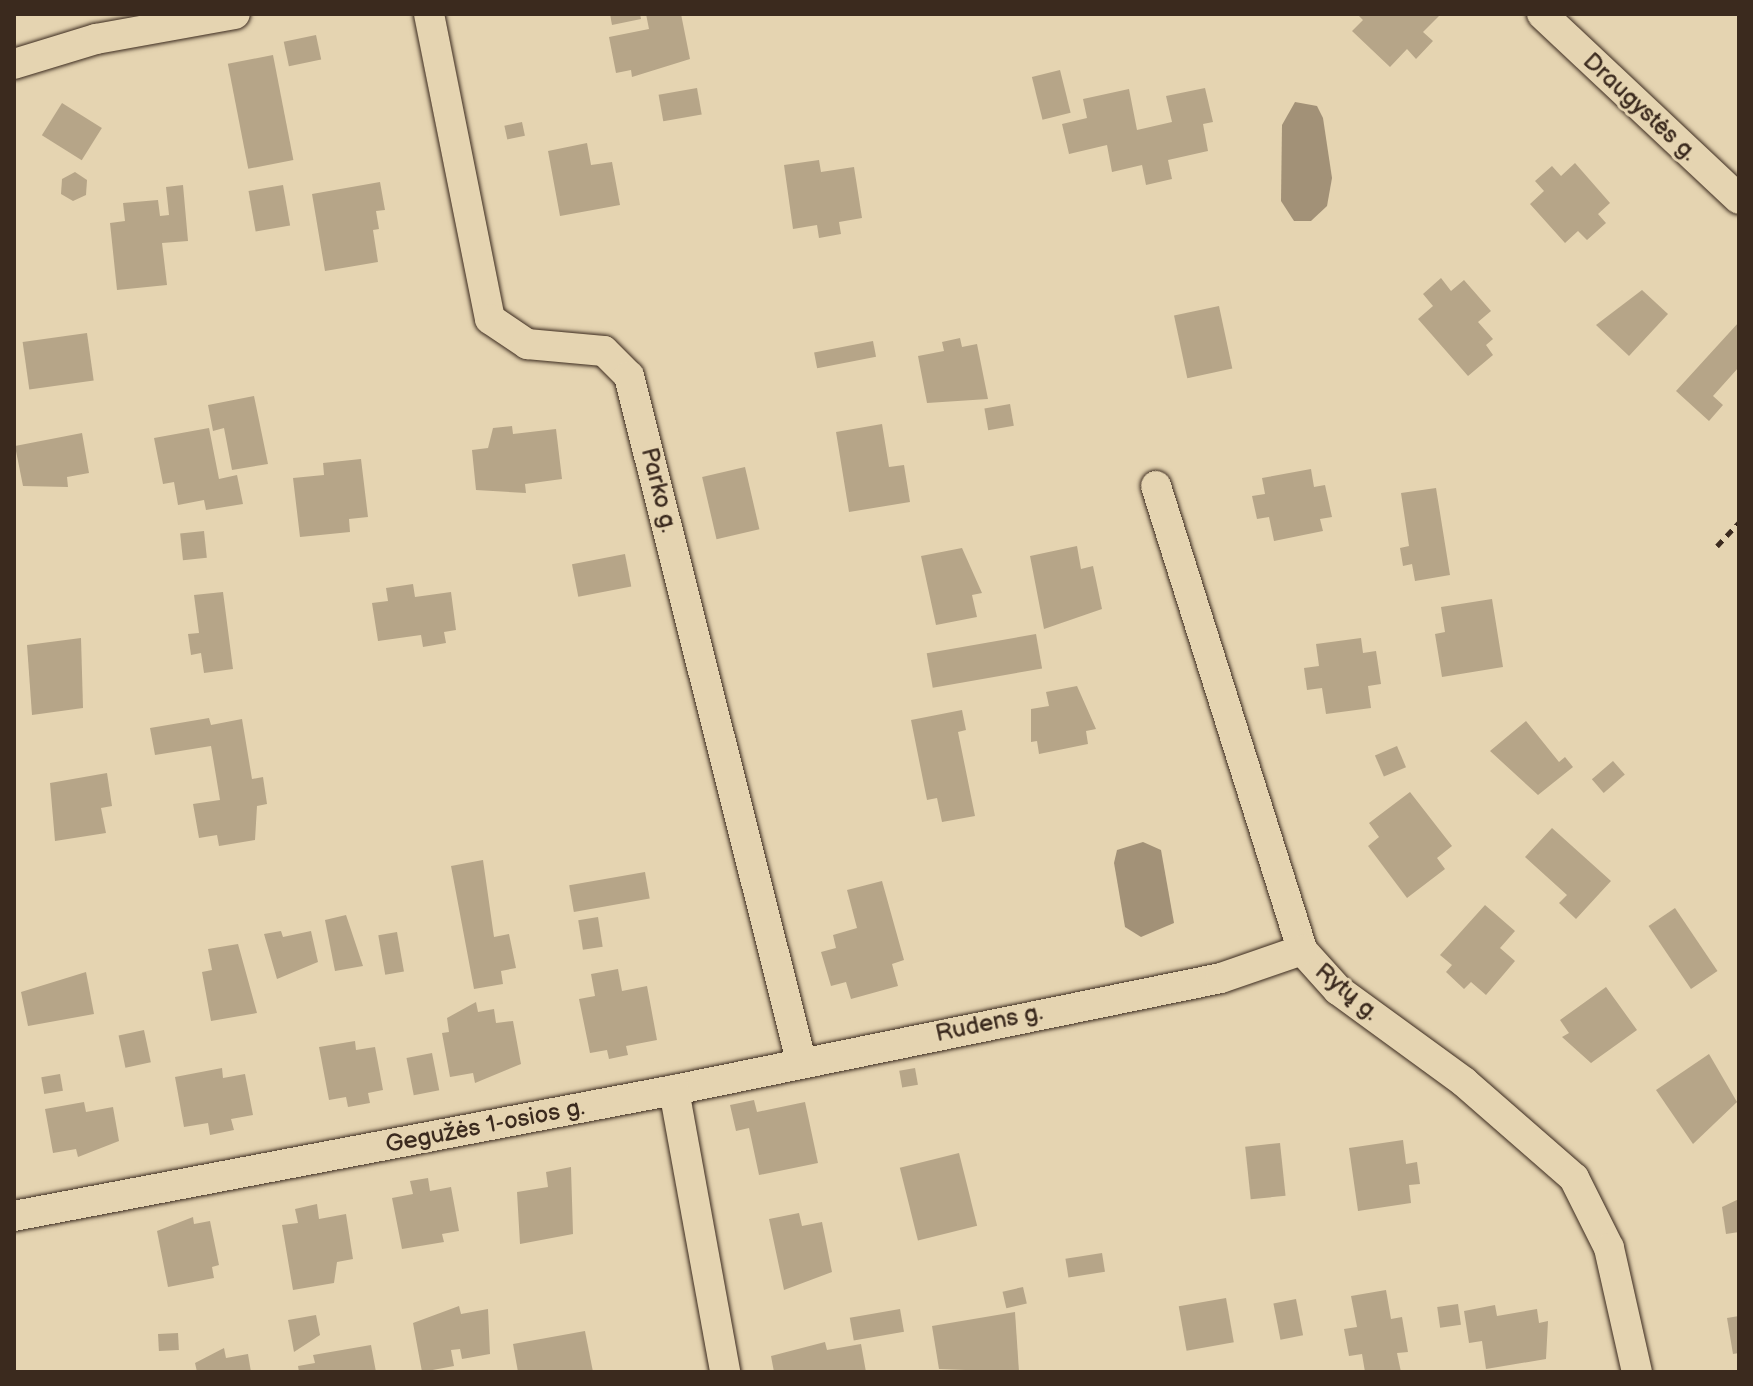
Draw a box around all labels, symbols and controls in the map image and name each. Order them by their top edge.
street label: Draugystės g. [1577,47,1703,167]
street label: Parko g. [635,445,683,535]
street label: Rytų g. [1309,957,1385,1027]
street label: Rudens g. [933,998,1045,1048]
street label: Gegužės 1-osios g. [383,1093,587,1159]

